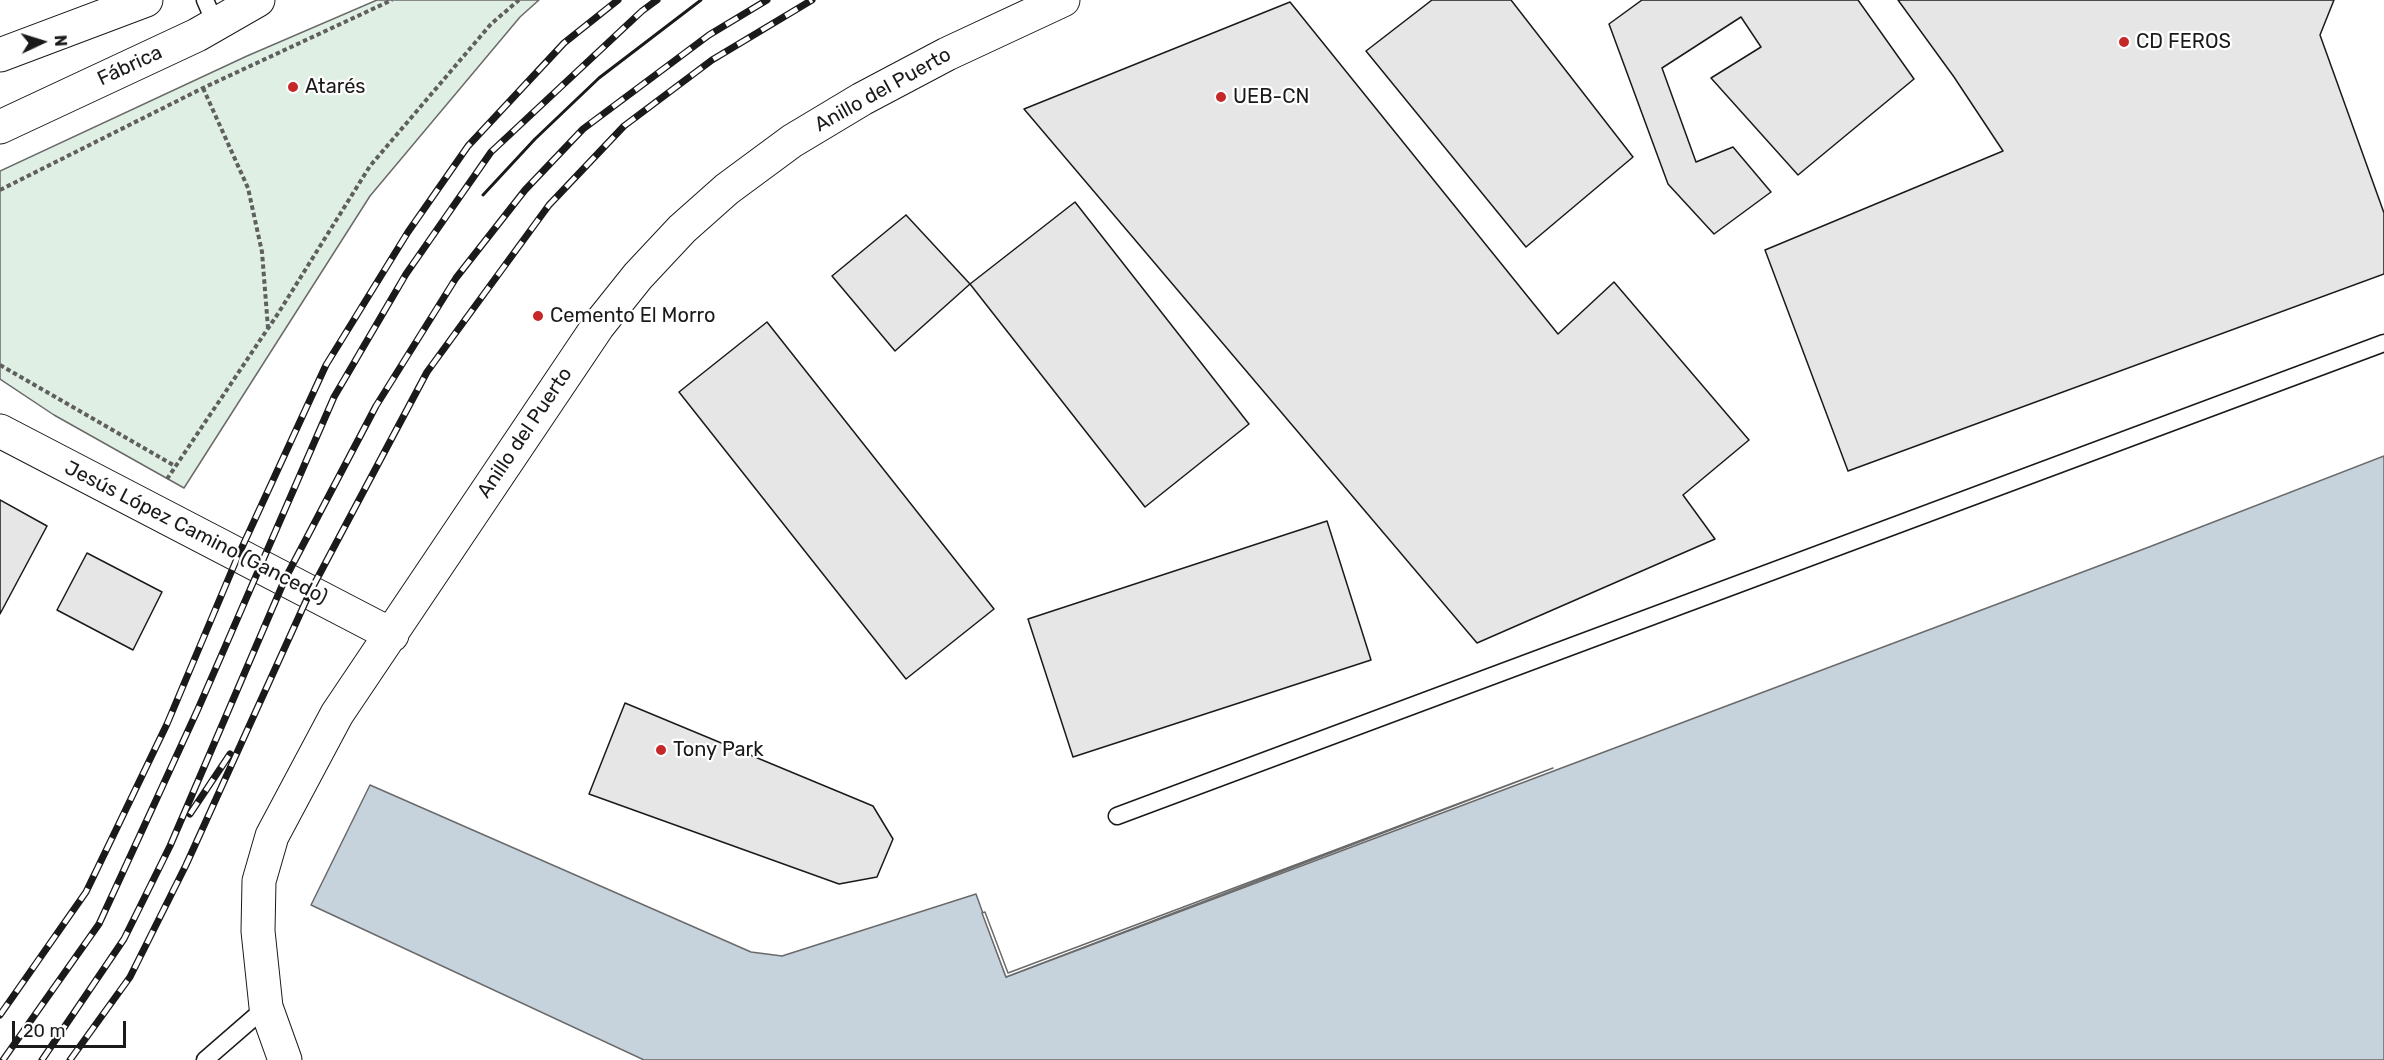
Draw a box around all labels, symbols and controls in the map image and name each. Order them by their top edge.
north arrow [12,12,72,72]
place label: CD FEROS [2136,30,2231,54]
text: N [51,34,70,47]
marker: CD FEROS [2117,35,2131,49]
street label: Fábrica [94,41,166,91]
street label: Anillo del Puerto [811,43,955,137]
place label: Atarés [305,75,366,99]
marker: Atarés [286,80,300,94]
place label: UEB-CN [1233,85,1309,109]
marker: UEB-CN [1214,90,1228,104]
place label: Cemento El Morro [550,304,715,328]
marker: Cemento El Morro [531,309,545,323]
street label: Anillo del Puerto [472,363,578,503]
street label: Jesús López Camino (Gancedo) [61,456,331,610]
place label: Tony Park [673,738,763,762]
marker: Tony Park [654,743,668,757]
scale bar [15,1009,129,1047]
text: 20 m [23,1020,65,1042]

